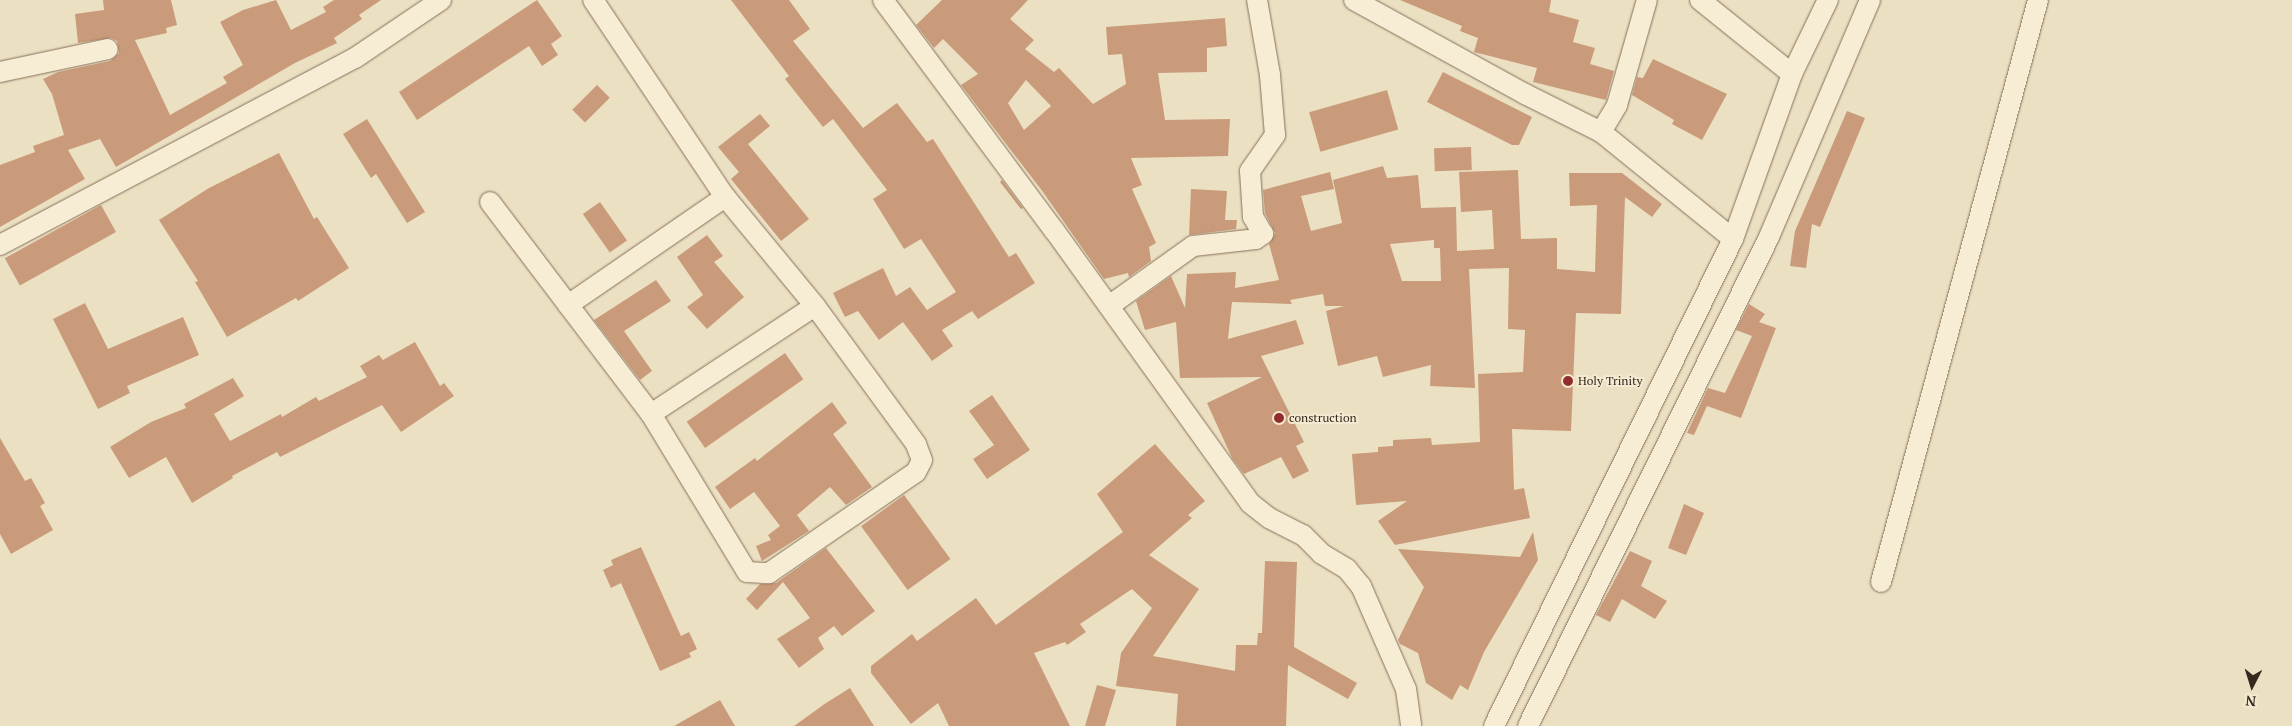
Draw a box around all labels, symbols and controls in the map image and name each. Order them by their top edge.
place label: Holy Trinity [1578,374,1642,388]
marker: Holy Trinity [1562,375,1574,387]
place label: construction [1289,411,1357,425]
marker: construction [1273,412,1285,424]
north arrow [2227,661,2277,711]
text: N [2245,692,2257,711]

